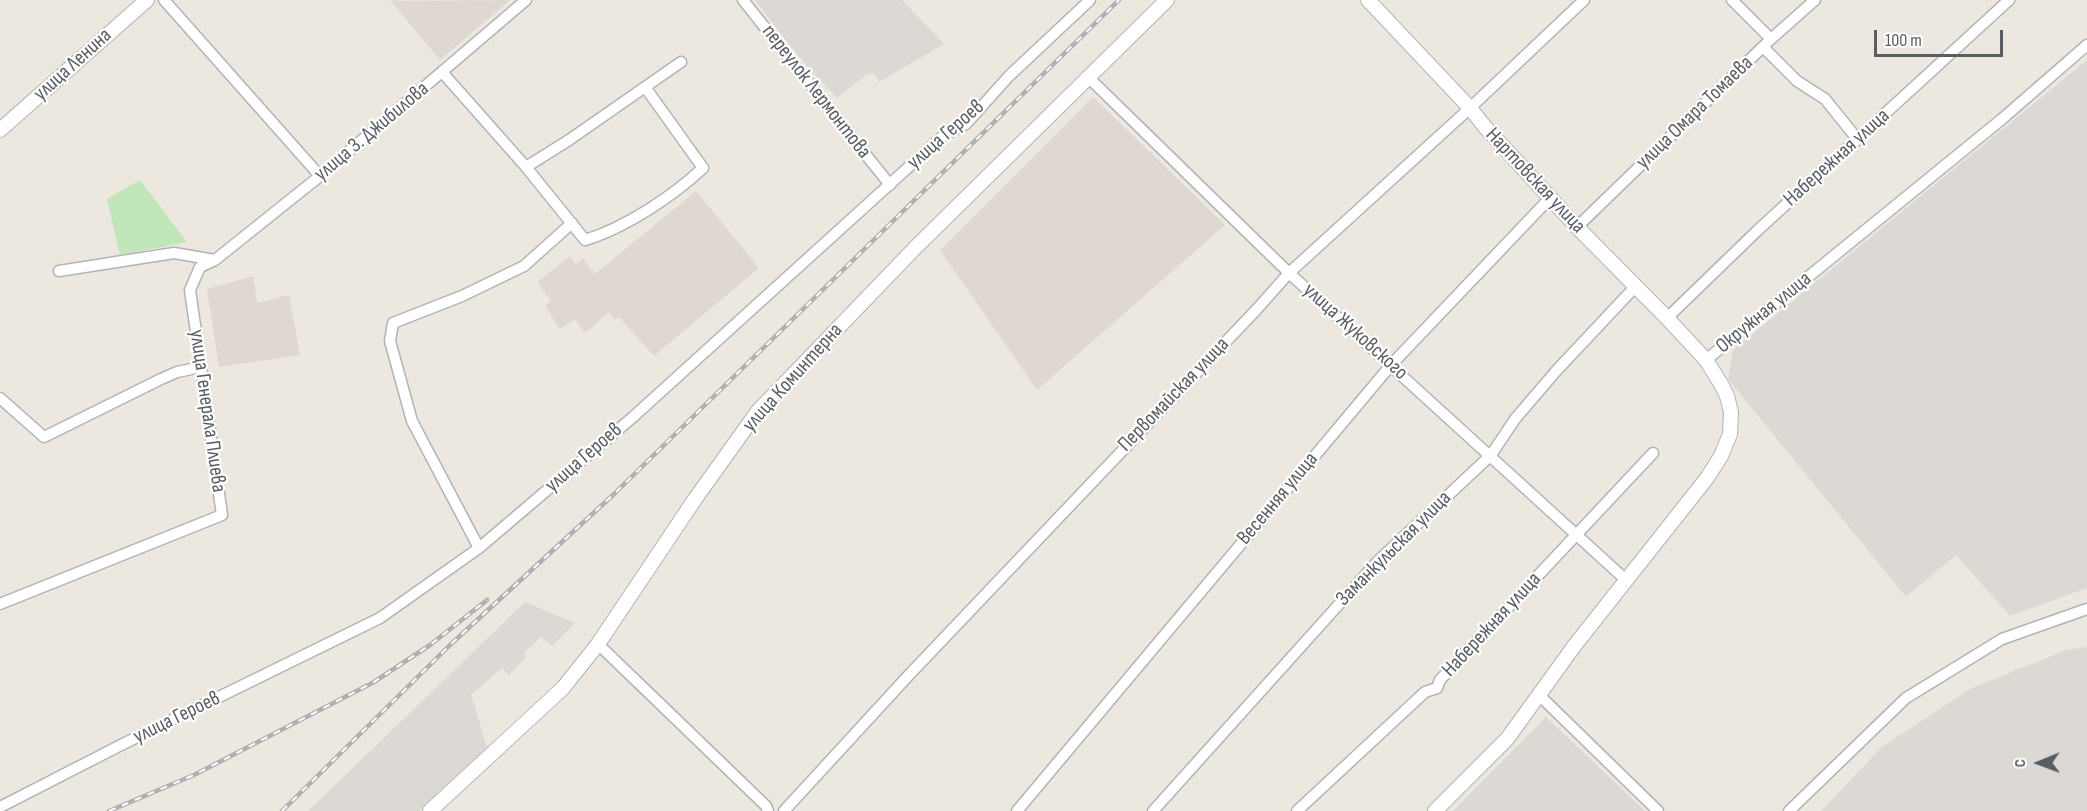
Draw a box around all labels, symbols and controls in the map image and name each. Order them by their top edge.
scale bar [1877,18,2006,56]
street label: переулок Лермонтова [756,20,876,164]
street label: улица Ленина [29,23,117,107]
text: 100 m [1885,30,1922,51]
street label: улица Омара Томаева [1631,51,1759,175]
street label: улица З. Джибилова [310,77,434,187]
street label: улица Героев [902,95,990,175]
street label: Набережная улица [1779,104,1895,212]
street label: Нартовская улица [1480,123,1590,239]
street label: Окружная улица [1711,267,1817,359]
street label: улица Жуковского [1297,278,1413,386]
street label: улица Коминтерна [738,318,848,438]
street label: улица Генерала Плиева [183,328,231,494]
street label: Первомайская улица [1113,333,1235,457]
street label: улица Героев [540,418,628,498]
street label: Весенняя улица [1232,448,1324,550]
street label: Заманкульская улица [1331,486,1457,612]
street label: Набережная улица [1437,567,1547,683]
street label: улица Героев [129,686,225,750]
north arrow [2009,733,2069,793]
text: С [2011,759,2030,768]

